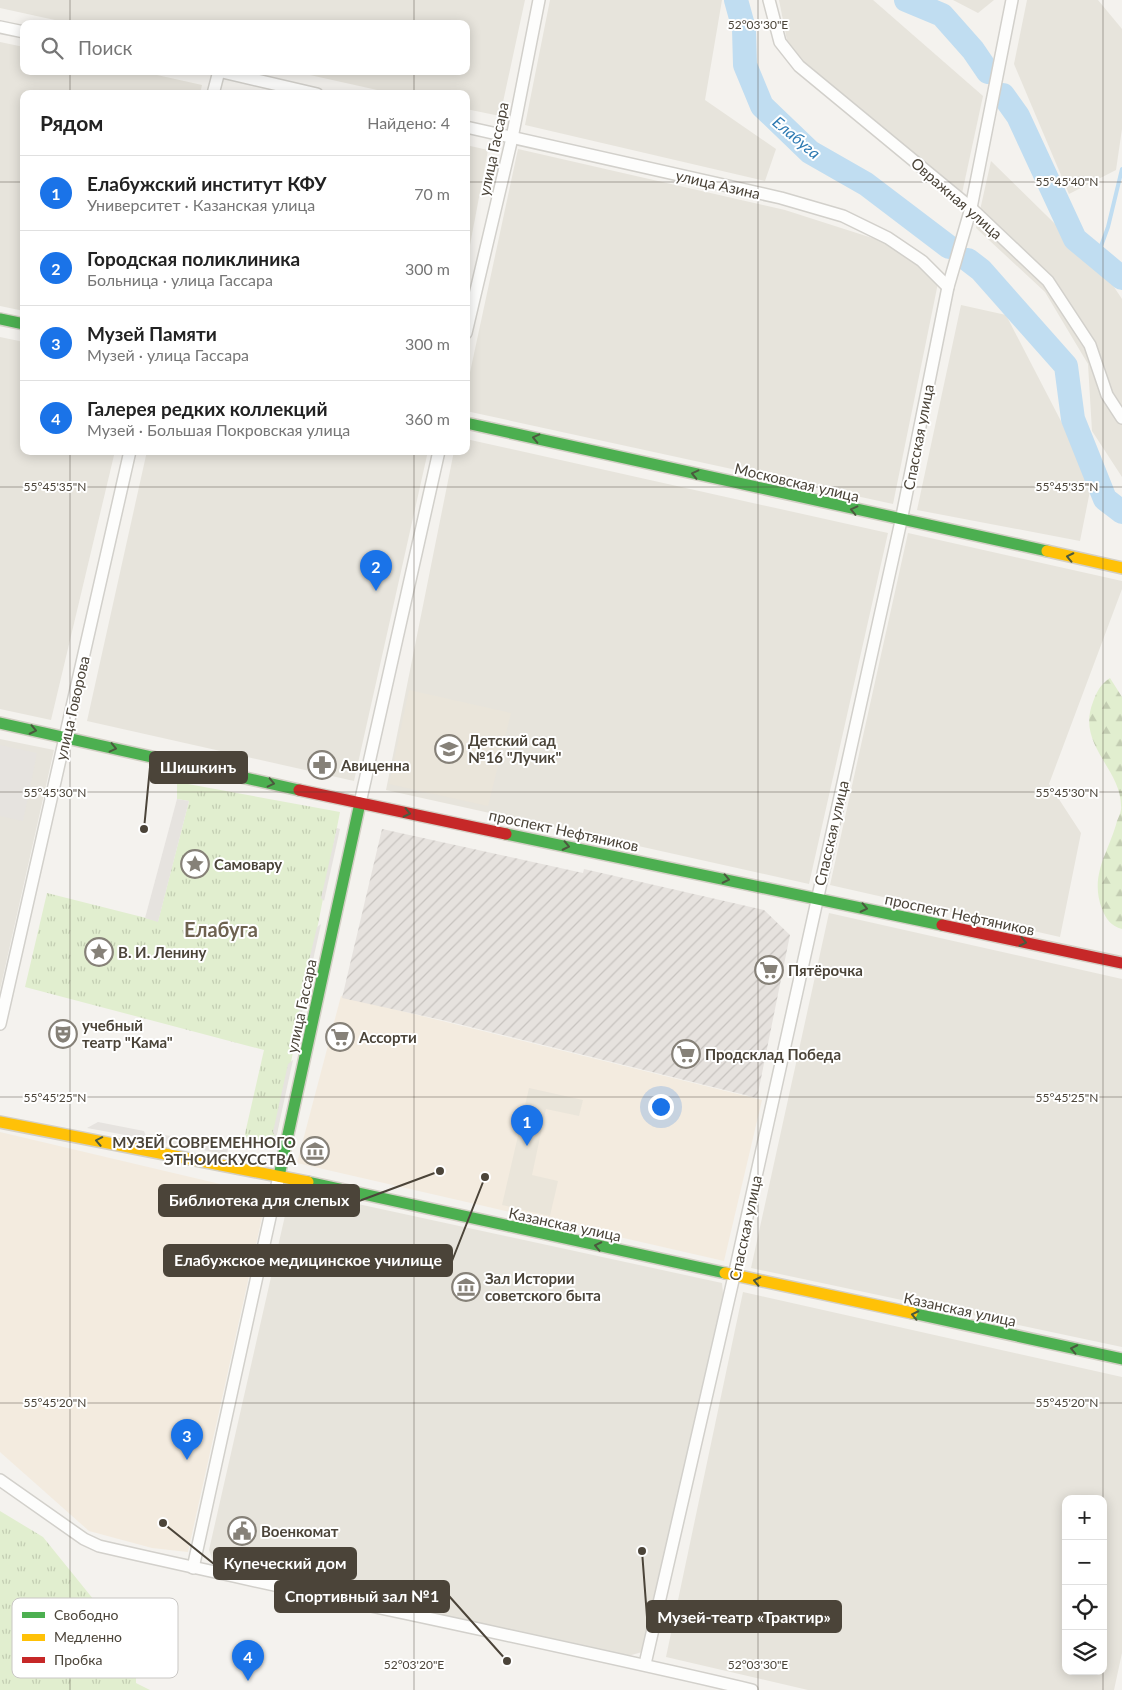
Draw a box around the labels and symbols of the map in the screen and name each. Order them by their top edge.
text: 52°03'30"E [728,17,788,32]
street label: улица Гассара [474,100,512,198]
water label: Елабуга [769,112,825,162]
street label: Овражная улица [908,153,1006,243]
street label: улица Азина [674,166,762,202]
text: 55°45'40"N [1036,174,1098,189]
street label: Спасская улица [899,383,937,491]
one-way arrow [532,433,541,444]
street label: Московская улица [733,459,861,505]
one-way arrow [691,469,700,480]
text: 55°45'35"N [24,479,86,494]
text: 55°45'35"N [1036,479,1098,494]
one-way arrow [849,505,858,516]
pin: 2 [360,550,392,591]
one-way arrow [1065,552,1074,562]
street label: улица Говорова [51,654,93,762]
one-way arrow [28,724,37,735]
place label: Детский сад №16 "Лучик" [468,731,561,766]
school or university icon: Детский сад №16 "Лучик" [434,734,464,764]
one-way arrow [108,742,117,753]
pharmacy icon: Авиценна [307,750,337,780]
callout: Шишкинъ [150,752,247,783]
place label: Авиценна [340,756,410,774]
text: Шишкинъ [160,757,237,776]
one-way arrow [267,778,276,788]
street label: Спасская улица [810,779,852,887]
text: 55°45'30"N [24,785,86,800]
text: 55°45'30"N [1036,785,1098,800]
street label: проспект Нефтяников [487,805,641,855]
one-way arrow [403,807,412,818]
one-way arrow [562,840,571,851]
place icon: Самовару [180,849,210,879]
place label: Самовару [214,855,282,873]
one-way arrow [721,873,730,884]
street label: проспект Нефтяников [883,889,1037,939]
one-way arrow [860,903,868,913]
district label: Елабуга [184,917,258,941]
place icon: В. И. Ленину [84,937,114,967]
one-way arrow [1019,937,1027,947]
place label: В. И. Ленину [118,943,207,961]
supermarket icon: Пятёрочка [754,955,784,985]
street label: улица Гассара [282,957,320,1055]
place label: Пятёрочка [788,961,863,979]
place label: учебный театр "Кама" [82,1016,173,1051]
theatre icon: учебный театр "Кама" [48,1019,78,1049]
supermarket icon: Ассорти [325,1022,355,1052]
place label: Ассорти [358,1028,417,1046]
supermarket icon: Продсклад Победа [671,1039,701,1069]
place label: Продсклад Победа [705,1045,841,1063]
text: 55°45'25"N [24,1090,86,1105]
text: 55°45'25"N [1036,1090,1098,1105]
your location [648,1094,674,1120]
pin: 1 [511,1105,543,1146]
place label: МУЗЕЙ СОВРЕМЕННОГО ЭТНОИСКУССТВА [112,1133,297,1168]
one-way arrow [94,1136,103,1147]
museum icon: МУЗЕЙ СОВРЕМЕННОГО ЭТНОИСКУССТВА [300,1136,330,1166]
street label: Спасская улица [725,1174,765,1282]
callout: Библиотека для слепых [159,1185,359,1216]
text: Библиотека для слепых [169,1190,350,1209]
street label: Казанская улица [507,1203,623,1245]
one-way arrow [593,1241,602,1252]
callout: Елабужское медицинское училище [164,1245,452,1276]
text: Елабужское медицинское училище [174,1250,442,1269]
place label: Зал Истории советского быта [485,1269,601,1304]
museum icon: Зал Истории советского быта [451,1272,481,1302]
one-way arrow [752,1276,761,1287]
street label: Казанская улица [902,1288,1018,1330]
one-way arrow [911,1310,920,1321]
one-way arrow [1070,1344,1079,1355]
text: 55°45'20"N [24,1395,86,1410]
text: 55°45'20"N [1036,1395,1098,1410]
pin: 3 [171,1419,203,1460]
public building icon: Военкомат [227,1516,257,1546]
place label: Военкомат [261,1522,339,1540]
callout: Купеческий дом [214,1548,356,1579]
text: Купеческий дом [224,1553,346,1572]
callout: Спортивный зал №1 [275,1581,449,1612]
text: Спортивный зал №1 [285,1586,439,1605]
legend [12,1598,178,1678]
callout: Музей-театр «Трактир» [647,1601,841,1632]
text: Свободно [54,1606,119,1623]
text: Музей-театр «Трактир» [657,1607,831,1626]
text: Медленно [54,1628,122,1645]
pin: 4 [232,1640,264,1681]
text: Пробка [54,1651,102,1668]
text: 52°03'20"E [384,1657,444,1672]
text: 52°03'30"E [728,1657,788,1672]

